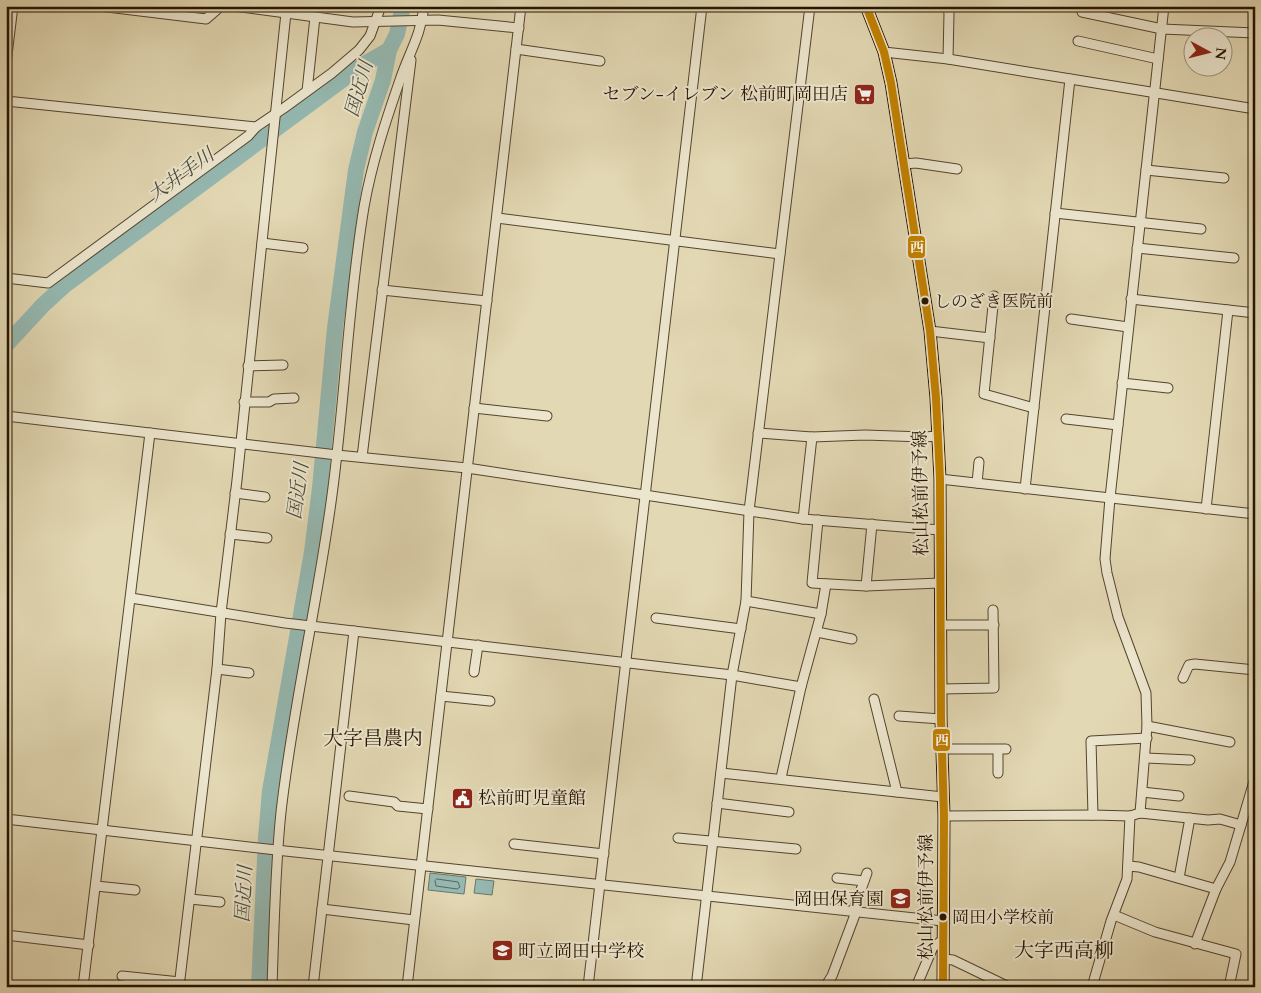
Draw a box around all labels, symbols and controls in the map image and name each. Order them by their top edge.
north arrow [1184,28,1234,78]
text: N [1210,46,1231,61]
water label: 国近川 [339,56,380,120]
place label: セブン-イレブン 松前町岡田店 [603,82,848,107]
supermarket icon: セブン-イレブン 松前町岡田店 [852,82,876,106]
water label: 大井手川 [143,141,221,208]
line badge: 西 [907,235,926,259]
text: 西 [910,238,924,257]
place label: しのざき医院前 [934,290,1053,313]
marker: しのざき医院前 [920,296,930,306]
street label: 松山松前伊予線 [907,430,935,556]
water label: 国近川 [281,459,315,521]
district label: 大字昌農内 [323,725,423,752]
line badge: 西 [932,728,951,752]
text: 西 [935,731,949,750]
public building icon: 松前町児童館 [450,786,474,810]
place label: 松前町児童館 [478,786,586,811]
street label: 松山松前伊予線 [914,834,939,960]
water label: 国近川 [230,863,259,923]
place label: 岡田保育園 [794,887,884,912]
school or university icon: 岡田保育園 [888,887,912,911]
place label: 岡田小学校前 [952,906,1054,929]
marker: 岡田小学校前 [938,912,948,922]
district label: 大字西高柳 [1014,937,1114,964]
school or university icon: 町立岡田中学校 [490,939,514,963]
place label: 町立岡田中学校 [518,939,644,964]

